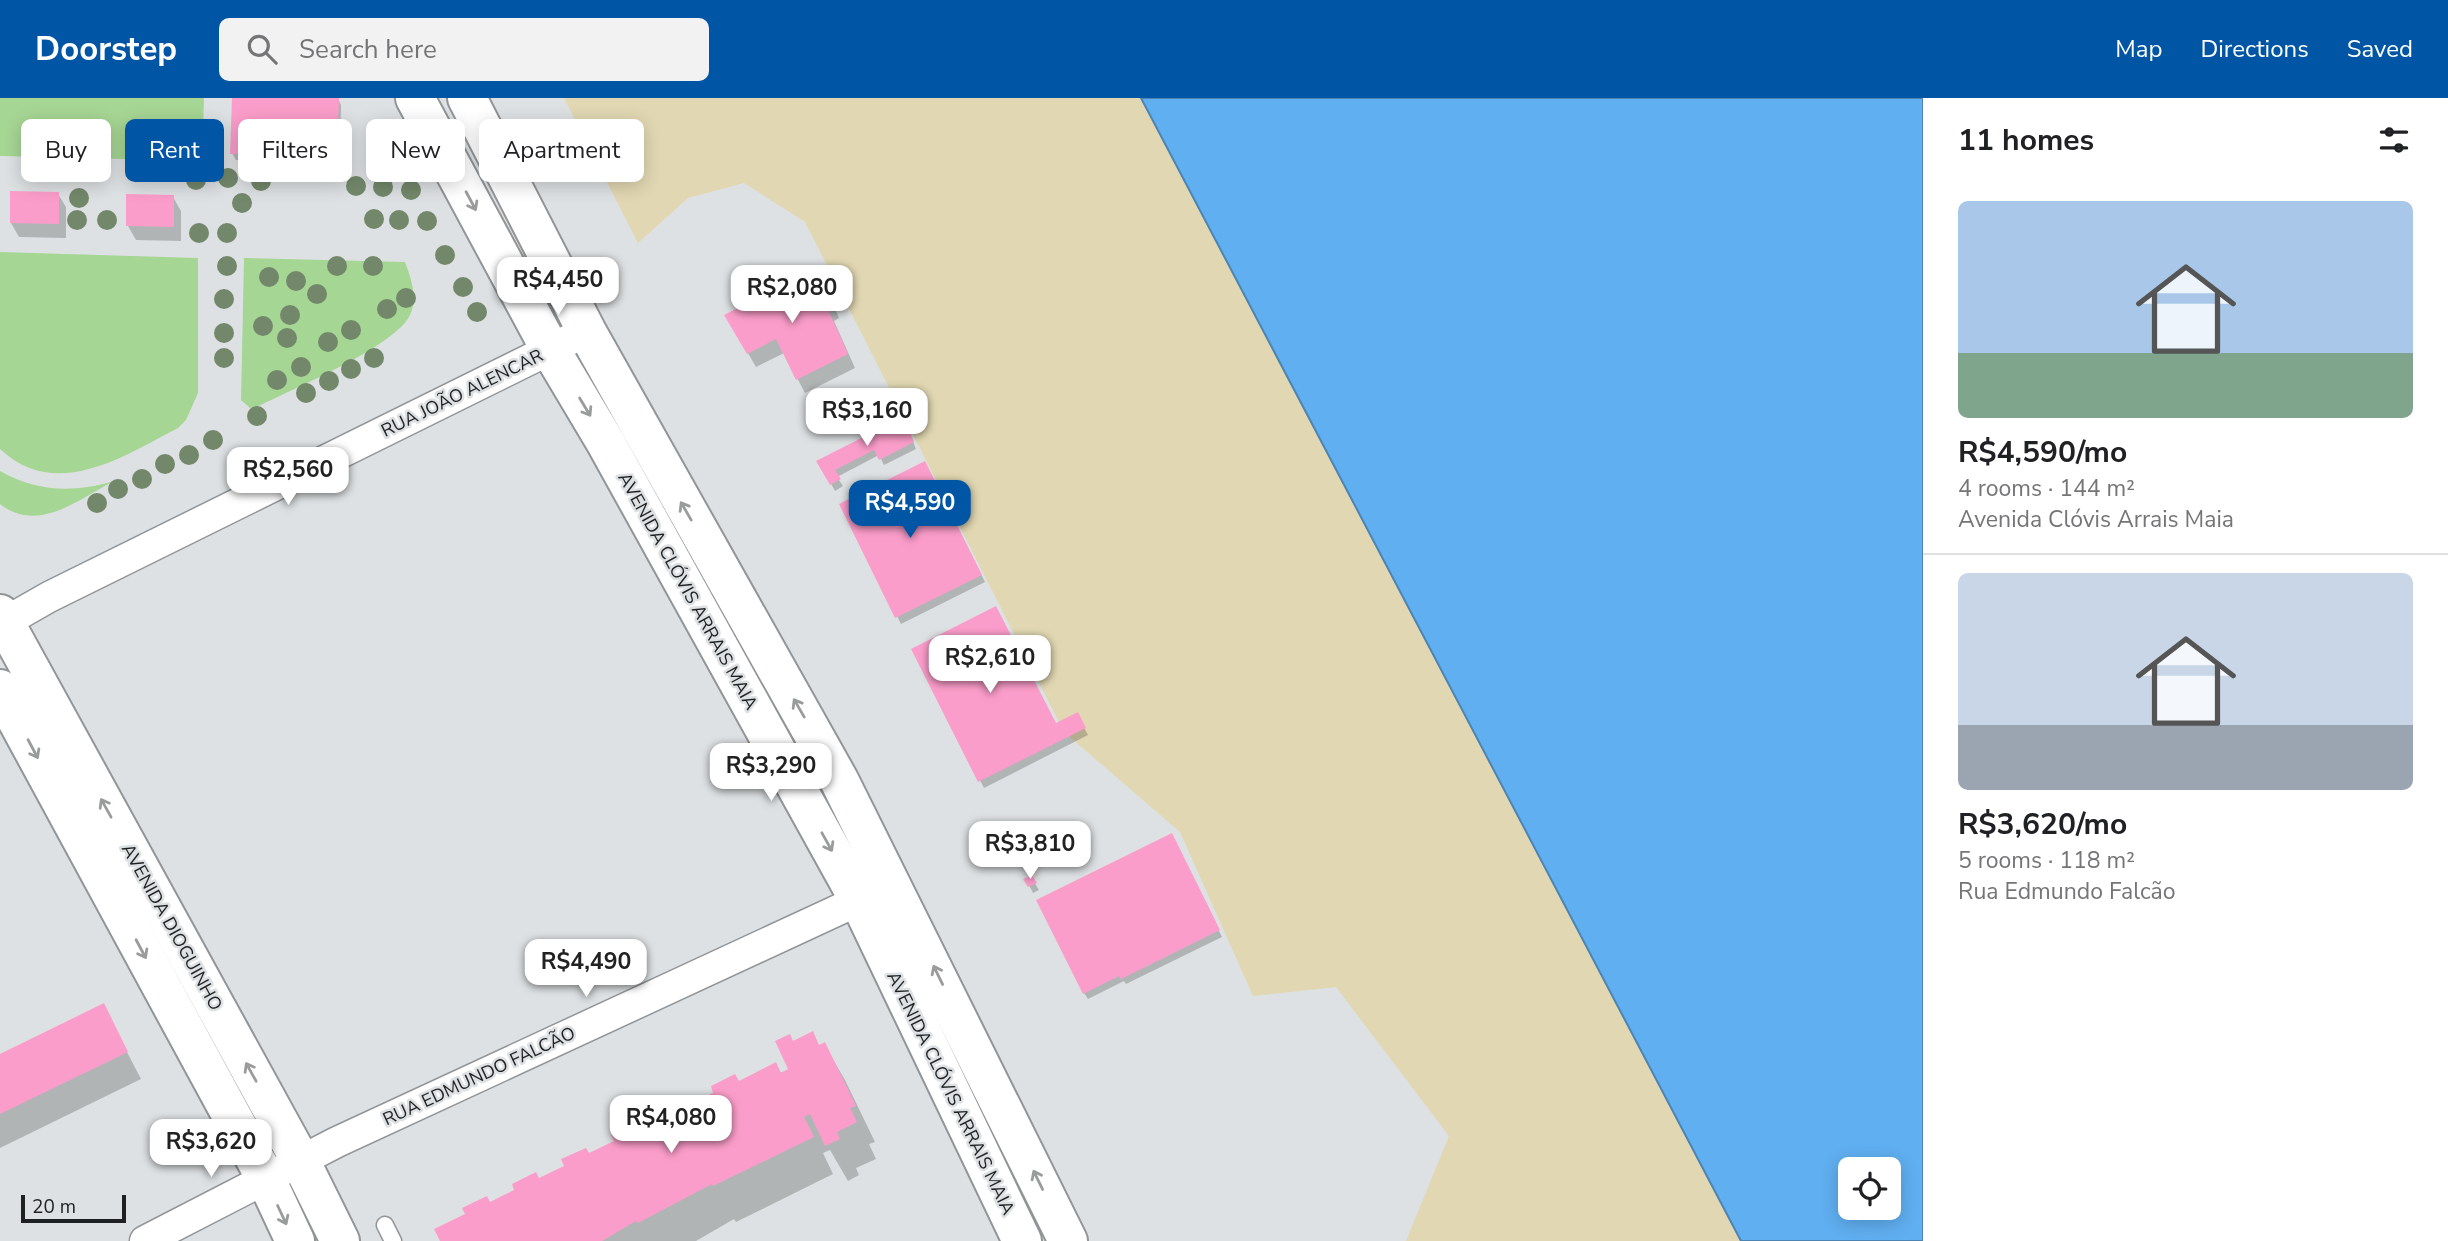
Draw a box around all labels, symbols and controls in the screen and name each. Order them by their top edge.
search box [219,18,709,81]
text: Doorstep [35,27,177,72]
icon: search [243,30,281,68]
text: Search here [299,32,437,67]
text: Map [2115,33,2162,65]
text: Directions [2200,33,2309,65]
text: Saved [2347,33,2413,65]
chip: Buy [21,119,111,182]
chip: Rent [125,119,224,182]
chip: Filters [238,119,352,182]
chip: New [366,119,465,182]
chip: Apartment [479,119,644,182]
text: 11 homes [1958,120,2094,161]
icon: filters [2375,121,2413,159]
one-way arrow [464,191,478,211]
icon: home [2123,246,2249,372]
pin: R$4,450 [493,258,623,317]
text: R$4,450 [513,264,603,295]
pin: R$2,080 [727,266,857,325]
text: R$2,080 [747,272,837,303]
street label: RUA JOÃO ALENCAR [377,343,547,443]
pin: R$3,160 [802,388,932,448]
text: R$3,160 [822,395,912,426]
one-way arrow [578,397,592,417]
text: R$4,590/mo [1958,432,2127,473]
pin: R$2,560 [223,448,353,507]
text: R$2,560 [243,454,333,485]
street label: AVENIDA CLÓVIS ARRAIS MAIA [613,468,763,714]
text: 4 rooms · 144 m² [1958,473,2135,504]
pin: R$4,590 [845,480,975,540]
text: R$4,590 [865,487,955,518]
one-way arrow [679,501,693,521]
text: Avenida Clóvis Arrais Maia [1958,504,2234,535]
icon: home [2123,618,2249,744]
pin: R$2,610 [925,636,1055,695]
text: R$2,610 [945,642,1035,673]
one-way arrow [792,699,806,719]
one-way arrow [26,738,40,759]
pin: R$3,290 [706,744,836,803]
text: R$3,290 [726,750,816,781]
one-way arrow [99,799,113,819]
text: R$3,620/mo [1958,804,2127,845]
pin: R$3,810 [965,822,1095,881]
text: R$3,810 [985,828,1075,859]
one-way arrow [820,831,834,851]
street label: AVENIDA DIOGUINHO [116,839,228,1015]
text: 5 rooms · 118 m² [1958,845,2135,876]
text: Rua Edmundo Falcão [1958,876,2175,907]
one-way arrow [135,938,148,959]
pin: R$4,490 [521,940,651,999]
text: R$4,490 [541,946,631,977]
one-way arrow [931,965,944,986]
street label: AVENIDA CLÓVIS ARRAIS MAIA [881,967,1021,1219]
street label: RUA EDMUNDO FALCÃO [379,1021,579,1131]
one-way arrow [244,1062,257,1083]
pin: R$4,080 [606,1096,736,1155]
text: R$4,080 [626,1102,716,1133]
pin: R$3,620 [146,1119,276,1179]
text: R$3,620 [166,1126,256,1157]
map controls [1838,1157,1901,1220]
button: locate [1838,1157,1901,1220]
one-way arrow [1031,1170,1044,1191]
scale bar [21,1192,126,1224]
text: 20 m [32,1194,76,1220]
one-way arrow [276,1204,290,1225]

